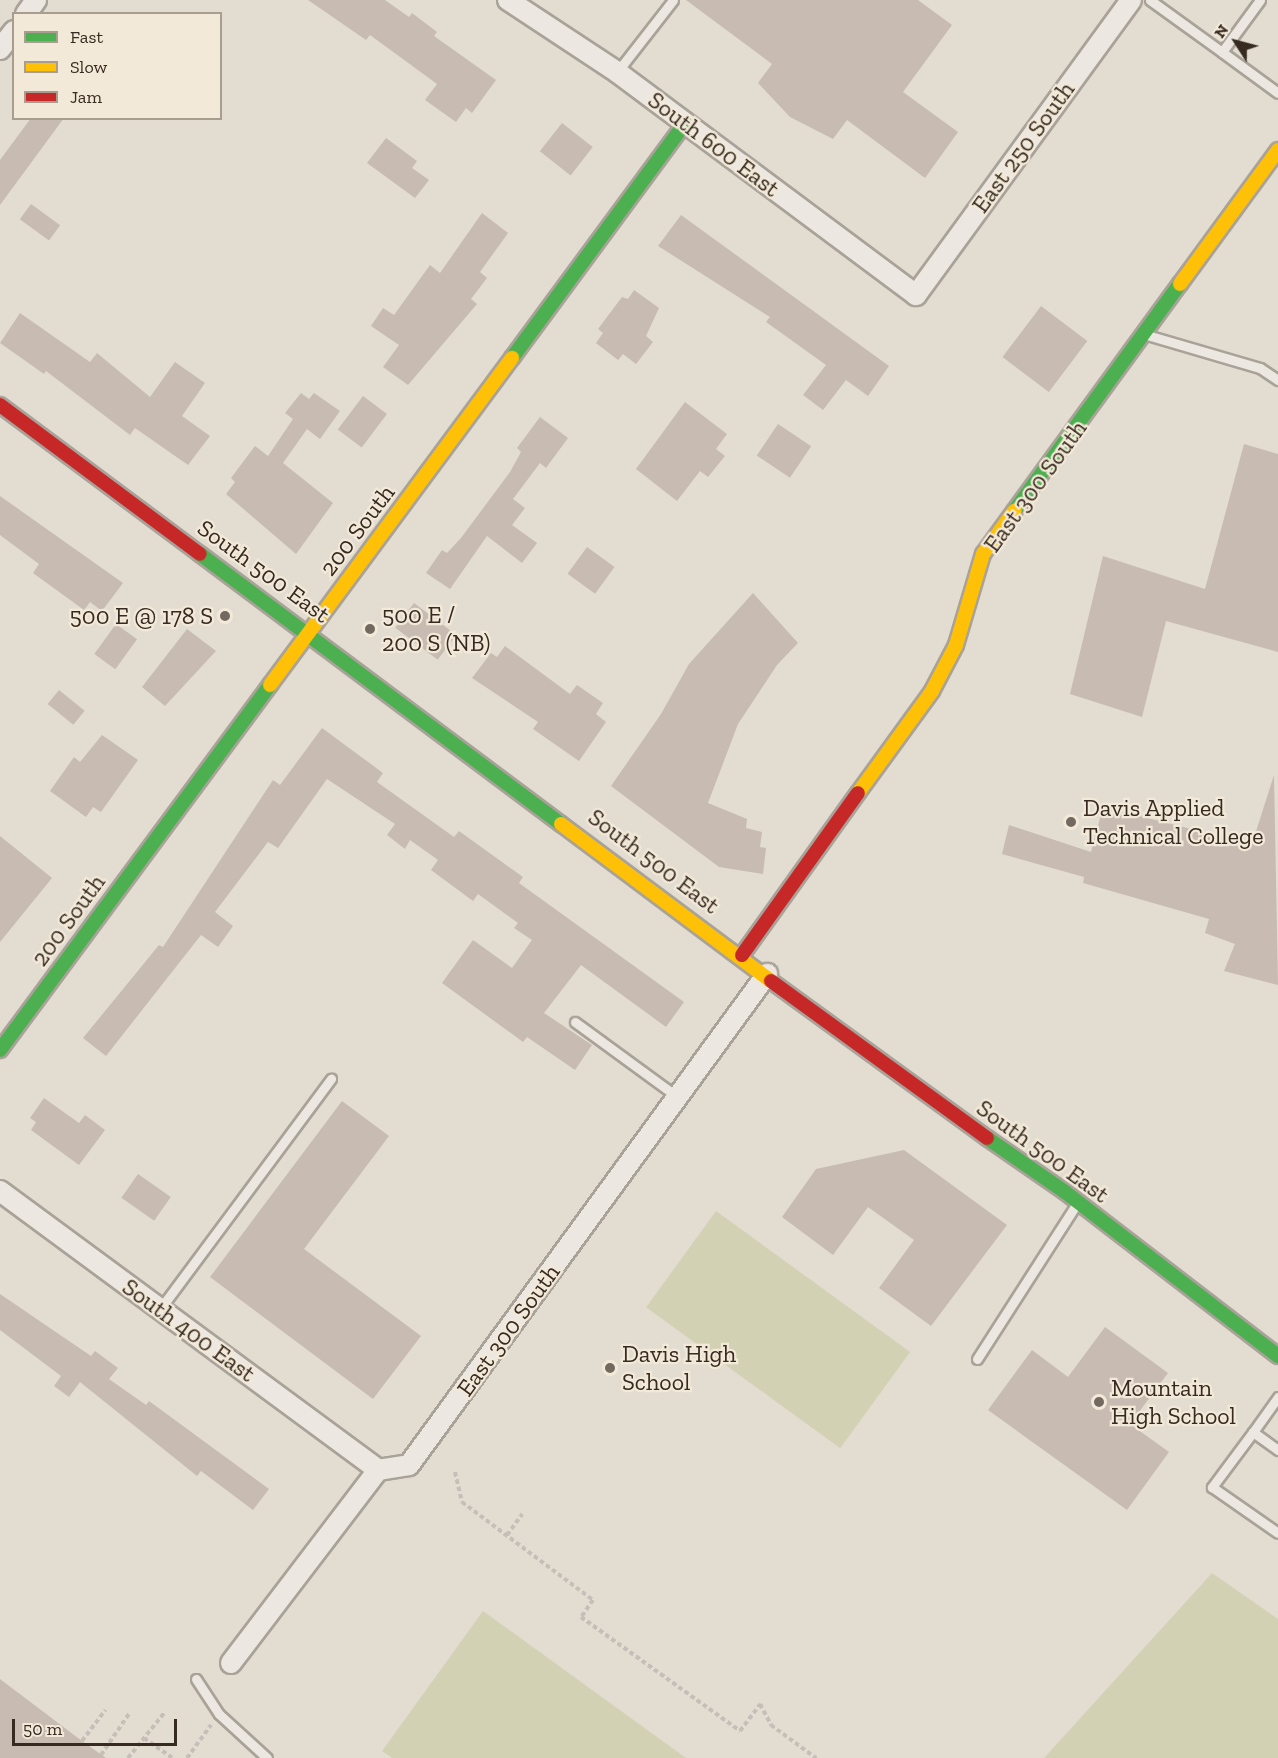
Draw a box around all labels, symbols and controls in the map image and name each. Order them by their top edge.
legend [12,12,222,120]
north arrow [1206,12,1266,72]
text: N [1210,21,1232,42]
text: Fast [70,26,103,48]
text: Slow [70,56,107,78]
street label: East 250 South [966,76,1080,218]
street label: South 600 East [643,85,785,203]
text: Jam [70,86,102,108]
street label: East 300 South [977,414,1093,558]
street label: 200 South [313,479,401,581]
street label: South 500 East [192,513,336,629]
place label: 500 E / 200 S (NB) [382,601,490,657]
place label: 500 E @ 178 S [70,602,213,630]
marker: 500 E @ 178 S [218,609,232,623]
marker: 500 E / 200 S (NB) [363,622,377,636]
place label: Davis Applied Technical College [1083,794,1263,850]
street label: South 500 East [583,802,725,920]
marker: Davis Applied Technical College [1064,815,1078,829]
street label: 200 South [25,869,111,971]
street label: South 500 East [971,1093,1115,1209]
street label: East 300 South [450,1258,566,1402]
street label: South 400 East [117,1272,261,1388]
place label: Davis High School [622,1340,736,1396]
marker: Davis High School [603,1361,617,1375]
place label: Mountain High School [1111,1374,1236,1430]
marker: Mountain High School [1092,1395,1106,1409]
scale bar [15,1707,180,1745]
text: 50 m [23,1718,62,1740]

